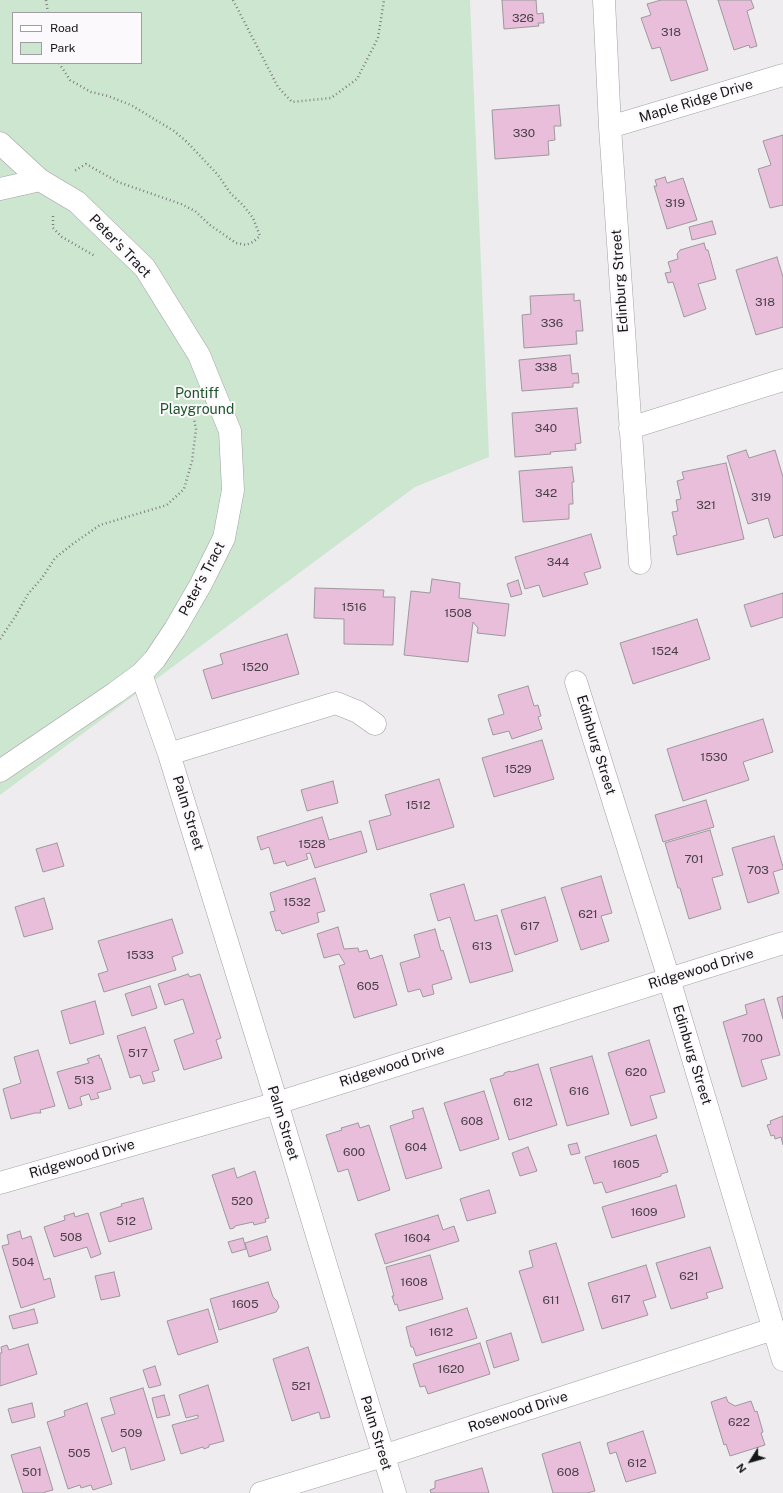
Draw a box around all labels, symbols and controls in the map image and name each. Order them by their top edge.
house number: 326 [512,11,534,25]
legend [12,12,142,64]
text: Road [50,21,78,35]
house number: 318 [661,25,681,39]
text: Park [50,41,76,55]
street label: Maple Ridge Drive [637,76,755,126]
house number: 330 [513,126,535,140]
house number: 319 [665,196,685,210]
street label: Peter's Tract [86,211,154,281]
street label: Edinburg Street [608,229,632,333]
house number: 318 [755,295,775,309]
house number: 336 [541,316,563,330]
house number: 338 [535,360,557,374]
park label: Pontiff Playground [160,386,234,418]
house number: 340 [535,421,557,435]
house number: 342 [535,486,557,500]
house number: 319 [751,490,771,504]
house number: 321 [696,498,716,512]
street label: Peter's Tract [175,539,229,619]
house number: 344 [547,555,569,569]
house number: 1516 [342,600,366,614]
house number: 1508 [444,606,472,620]
house number: 1524 [651,644,679,658]
house number: 1520 [241,660,269,674]
street label: Edinburg Street [573,693,619,797]
house number: 1530 [700,750,728,764]
house number: 1529 [504,762,532,776]
street label: Palm Street [169,774,207,852]
house number: 1512 [406,798,430,812]
house number: 1528 [298,837,326,851]
house number: 701 [684,852,704,866]
house number: 703 [747,863,769,877]
house number: 1532 [283,895,311,909]
house number: 621 [578,907,598,921]
house number: 617 [520,919,540,933]
house number: 613 [472,939,492,953]
street label: Ridgewood Drive [646,945,756,993]
house number: 1533 [126,948,154,962]
house number: 605 [357,979,379,993]
street label: Edinburg Street [669,1003,715,1107]
house number: 700 [741,1031,763,1045]
street label: Ridgewood Drive [337,1041,447,1091]
house number: 517 [128,1046,148,1060]
house number: 620 [625,1065,647,1079]
house number: 513 [74,1073,94,1087]
street label: Palm Street [264,1084,302,1162]
house number: 616 [569,1084,589,1098]
house number: 612 [513,1095,533,1109]
house number: 608 [461,1114,483,1128]
street label: Ridgewood Drive [27,1136,137,1182]
house number: 604 [405,1140,427,1154]
house number: 600 [343,1145,365,1159]
house number: 1605 [612,1157,640,1171]
house number: 520 [231,1194,253,1208]
house number: 1609 [630,1205,658,1219]
house number: 512 [116,1214,136,1228]
house number: 508 [60,1230,82,1244]
house number: 1604 [403,1231,431,1245]
house number: 504 [12,1255,34,1269]
house number: 621 [679,1269,699,1283]
house number: 1608 [400,1275,428,1289]
house number: 617 [611,1292,631,1306]
house number: 611 [542,1293,560,1307]
house number: 1605 [231,1297,259,1311]
house number: 1612 [429,1325,453,1339]
house number: 1620 [438,1362,464,1376]
house number: 521 [291,1379,311,1393]
street label: Rosewood Drive [466,1388,570,1436]
street label: Palm Street [357,1394,395,1472]
house number: 622 [728,1415,750,1429]
house number: 509 [120,1426,142,1440]
north arrow [731,1441,771,1481]
house number: 505 [68,1446,90,1460]
house number: 612 [627,1456,647,1470]
text: N [734,1461,749,1475]
house number: 501 [22,1465,42,1479]
house number: 608 [557,1465,579,1479]

